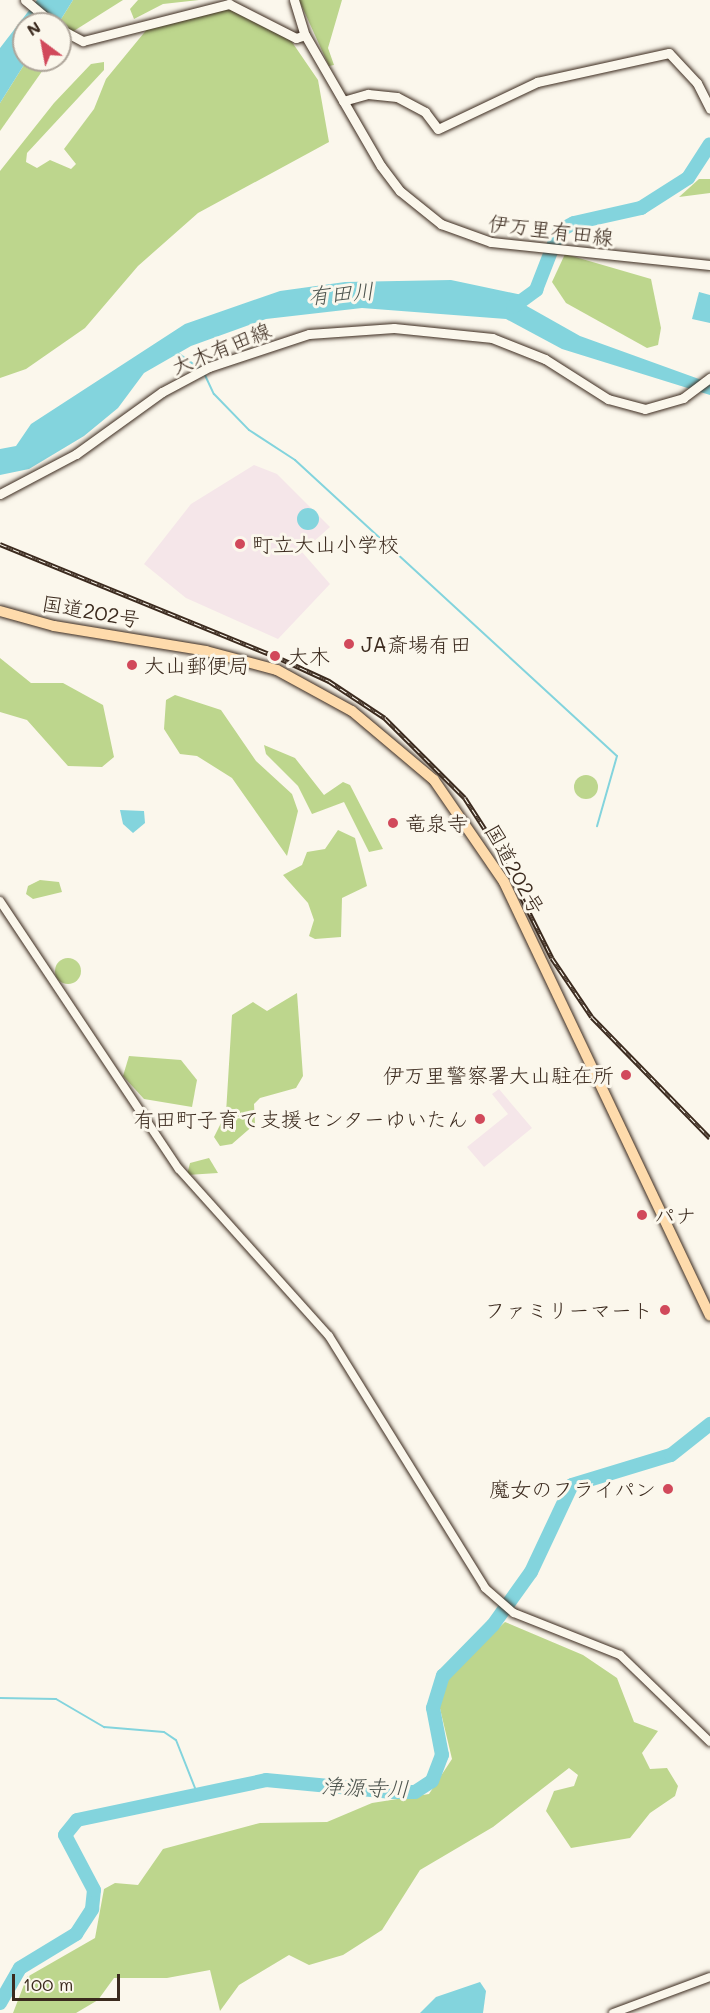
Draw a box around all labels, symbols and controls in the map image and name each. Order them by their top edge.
north arrow [12,12,72,72]
text: N [23,16,44,40]
street label: 伊万里有田線 [487,210,615,250]
water label: 有田川 [307,277,375,309]
street label: 大木有田線 [168,317,274,379]
place label: 町立大山小学校 [252,531,399,557]
marker: 町立大山小学校 [233,537,247,551]
street label: 国道202号 [40,590,142,632]
place label: JA斎場有田 [361,631,471,657]
marker: JA斎場有田 [342,637,356,651]
place label: 大木 [288,643,330,669]
marker: 大木 [266,647,284,665]
place label: 大山郵便局 [144,652,249,678]
marker: 大山郵便局 [125,658,139,672]
place label: 竜泉寺 [405,810,468,836]
marker: 竜泉寺 [386,816,400,830]
street label: 国道202号 [480,819,550,919]
place label: 伊万里警察署大山駐在所 [383,1062,614,1088]
marker: 伊万里警察署大山駐在所 [619,1068,633,1082]
place label: 有田町子育て支援センターゆいたん [132,1106,468,1132]
marker: 有田町子育て支援センターゆいたん [473,1112,487,1126]
place label: パナ [654,1202,696,1228]
marker: パナ [635,1208,649,1222]
place label: ファミリーマート [485,1297,653,1323]
marker: ファミリーマート [658,1303,672,1317]
place label: 魔女のフライパン [488,1476,656,1502]
marker: 魔女のフライパン [661,1482,675,1496]
water label: 浄源寺川 [321,1772,409,1802]
scale bar [15,1962,123,2000]
text: 100 m [23,1972,73,1996]

